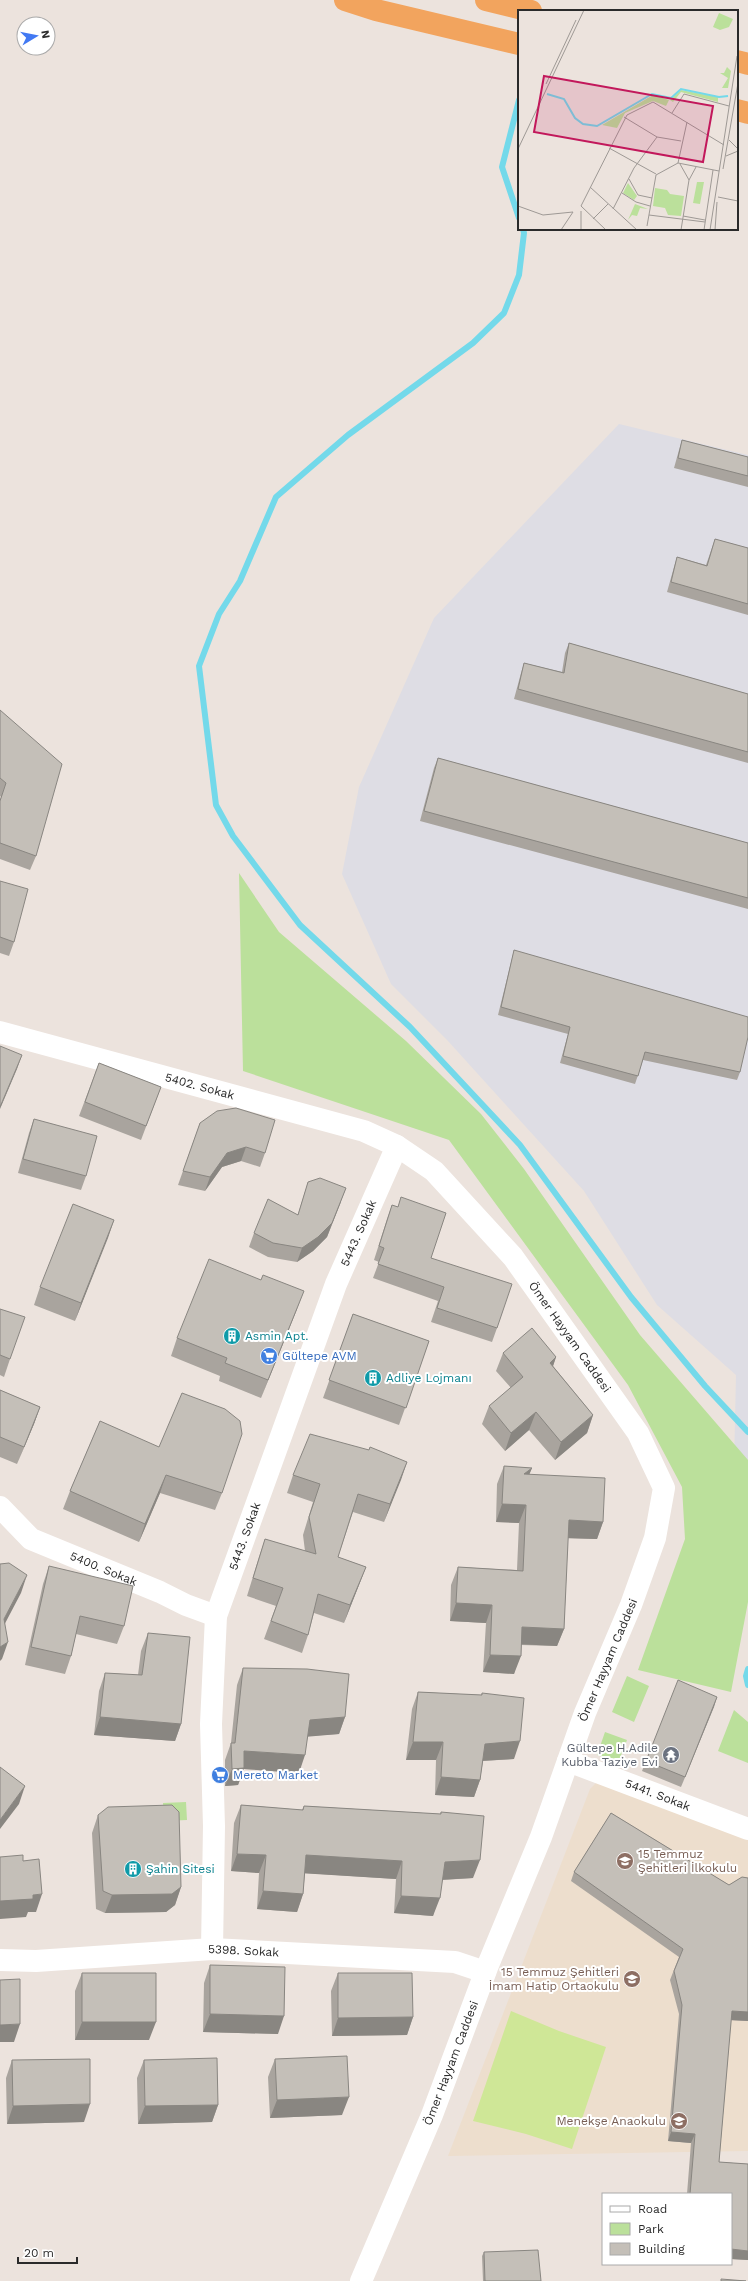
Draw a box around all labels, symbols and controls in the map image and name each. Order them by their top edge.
inset map [518,10,738,230]
north arrow [16,16,56,56]
text: N [38,29,52,39]
street label: 5402. Sokak [164,1070,236,1102]
street label: 5443. Sokak [338,1197,379,1268]
street label: Ömer Hayyam Caddesi [526,1279,614,1395]
building icon: Asmin Apt. [222,1326,242,1346]
place label: Asmin Apt. [245,1329,308,1343]
supermarket icon: Gültepe AVM [259,1346,279,1366]
place label: Gültepe AVM [282,1349,357,1363]
building icon: Adliye Lojmanı [363,1368,383,1388]
place label: Adliye Lojmanı [386,1371,472,1385]
street label: 5443. Sokak [226,1500,264,1572]
street label: 5400. Sokak [68,1549,139,1589]
street label: Ömer Hayyam Caddesi [576,1596,640,1724]
place label: Gültepe H.Adile Kubba Taziye Evi [561,1741,658,1769]
temple icon: Gültepe H.Adile Kubba Taziye Evi [661,1745,681,1765]
supermarket icon: Mereto Market [210,1765,230,1785]
place label: Mereto Market [233,1768,318,1782]
street label: 5441. Sokak [623,1776,693,1814]
place label: 15 Temmuz Şehitleri İlkokulu [638,1847,737,1875]
school or university icon: 15 Temmuz Şehitleri İlkokulu [615,1851,635,1871]
building icon: Şahin Sitesi [123,1859,143,1879]
place label: Şahin Sitesi [146,1862,215,1876]
street label: 5398. Sokak [207,1942,280,1960]
place label: 15 Temmuz Şehitleri İmam Hatip Ortaokulu [489,1965,619,1993]
school or university icon: 15 Temmuz Şehitleri İmam Hatip Ortaokulu [622,1969,642,1989]
street label: Ömer Hayyam Caddesi [421,1999,481,2127]
school or university icon: Menekşe Anaokulu [669,2111,689,2131]
place label: Menekşe Anaokulu [556,2114,666,2128]
legend [602,2193,732,2265]
text: Road [638,2202,667,2216]
text: Park [638,2222,664,2236]
scale bar [18,2239,77,2265]
text: Building [638,2242,685,2256]
text: 20 m [24,2246,54,2260]

